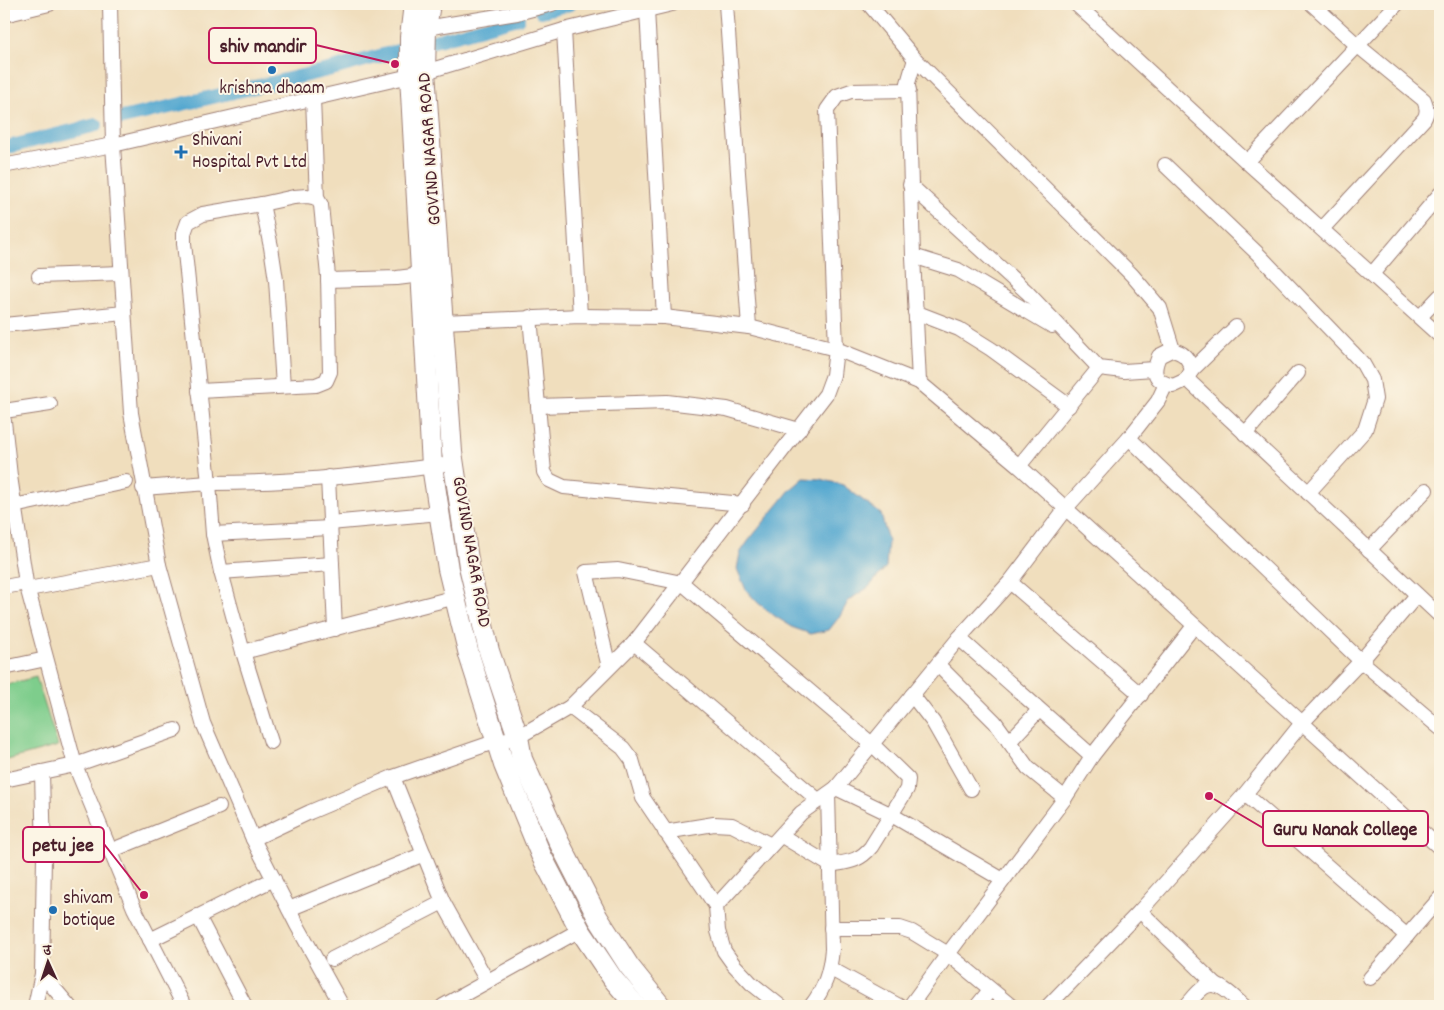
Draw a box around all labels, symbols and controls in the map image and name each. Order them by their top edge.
callout: shiv mandir [209,28,316,63]
text: shiv mandir [220,34,307,62]
marker: krishna dhaam [266,64,278,76]
street label: GOVIND NAGAR ROAD [412,72,450,226]
place label: krishna dhaam [219,76,325,103]
place label: Shivani Hospital Pvt Ltd [192,128,307,177]
marker: Shivani Hospital Pvt Ltd [174,145,188,159]
street label: GOVIND NAGAR ROAD [443,474,497,630]
callout: Guru Nanak College [1263,811,1428,846]
text: Guru Nanak College [1273,817,1418,845]
callout: petu jee [23,827,104,862]
text: petu jee [32,833,94,861]
place label: shivam botique [63,886,115,935]
marker: shivam botique [47,904,59,916]
north arrow [22,938,72,988]
text: उ [42,941,53,961]

